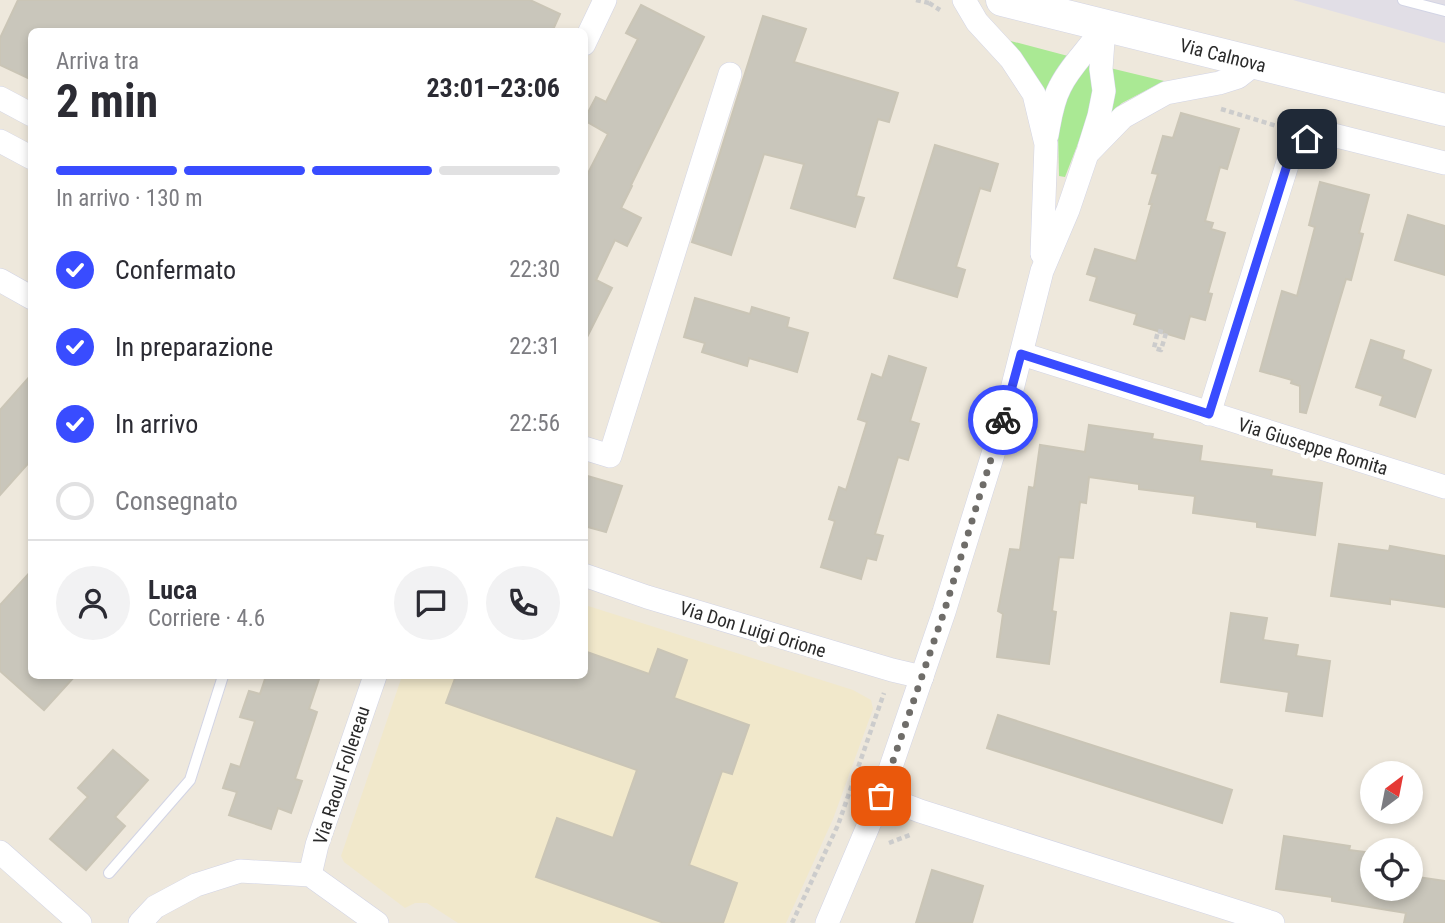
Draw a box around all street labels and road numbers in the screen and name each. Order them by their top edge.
street label: Via Calnova [1177,34,1269,77]
street label: Via Giuseppe Romita [1235,413,1391,480]
street label: Via Don Luigi Orione [677,596,829,663]
street label: Via Raoul Follereau [308,703,375,847]

